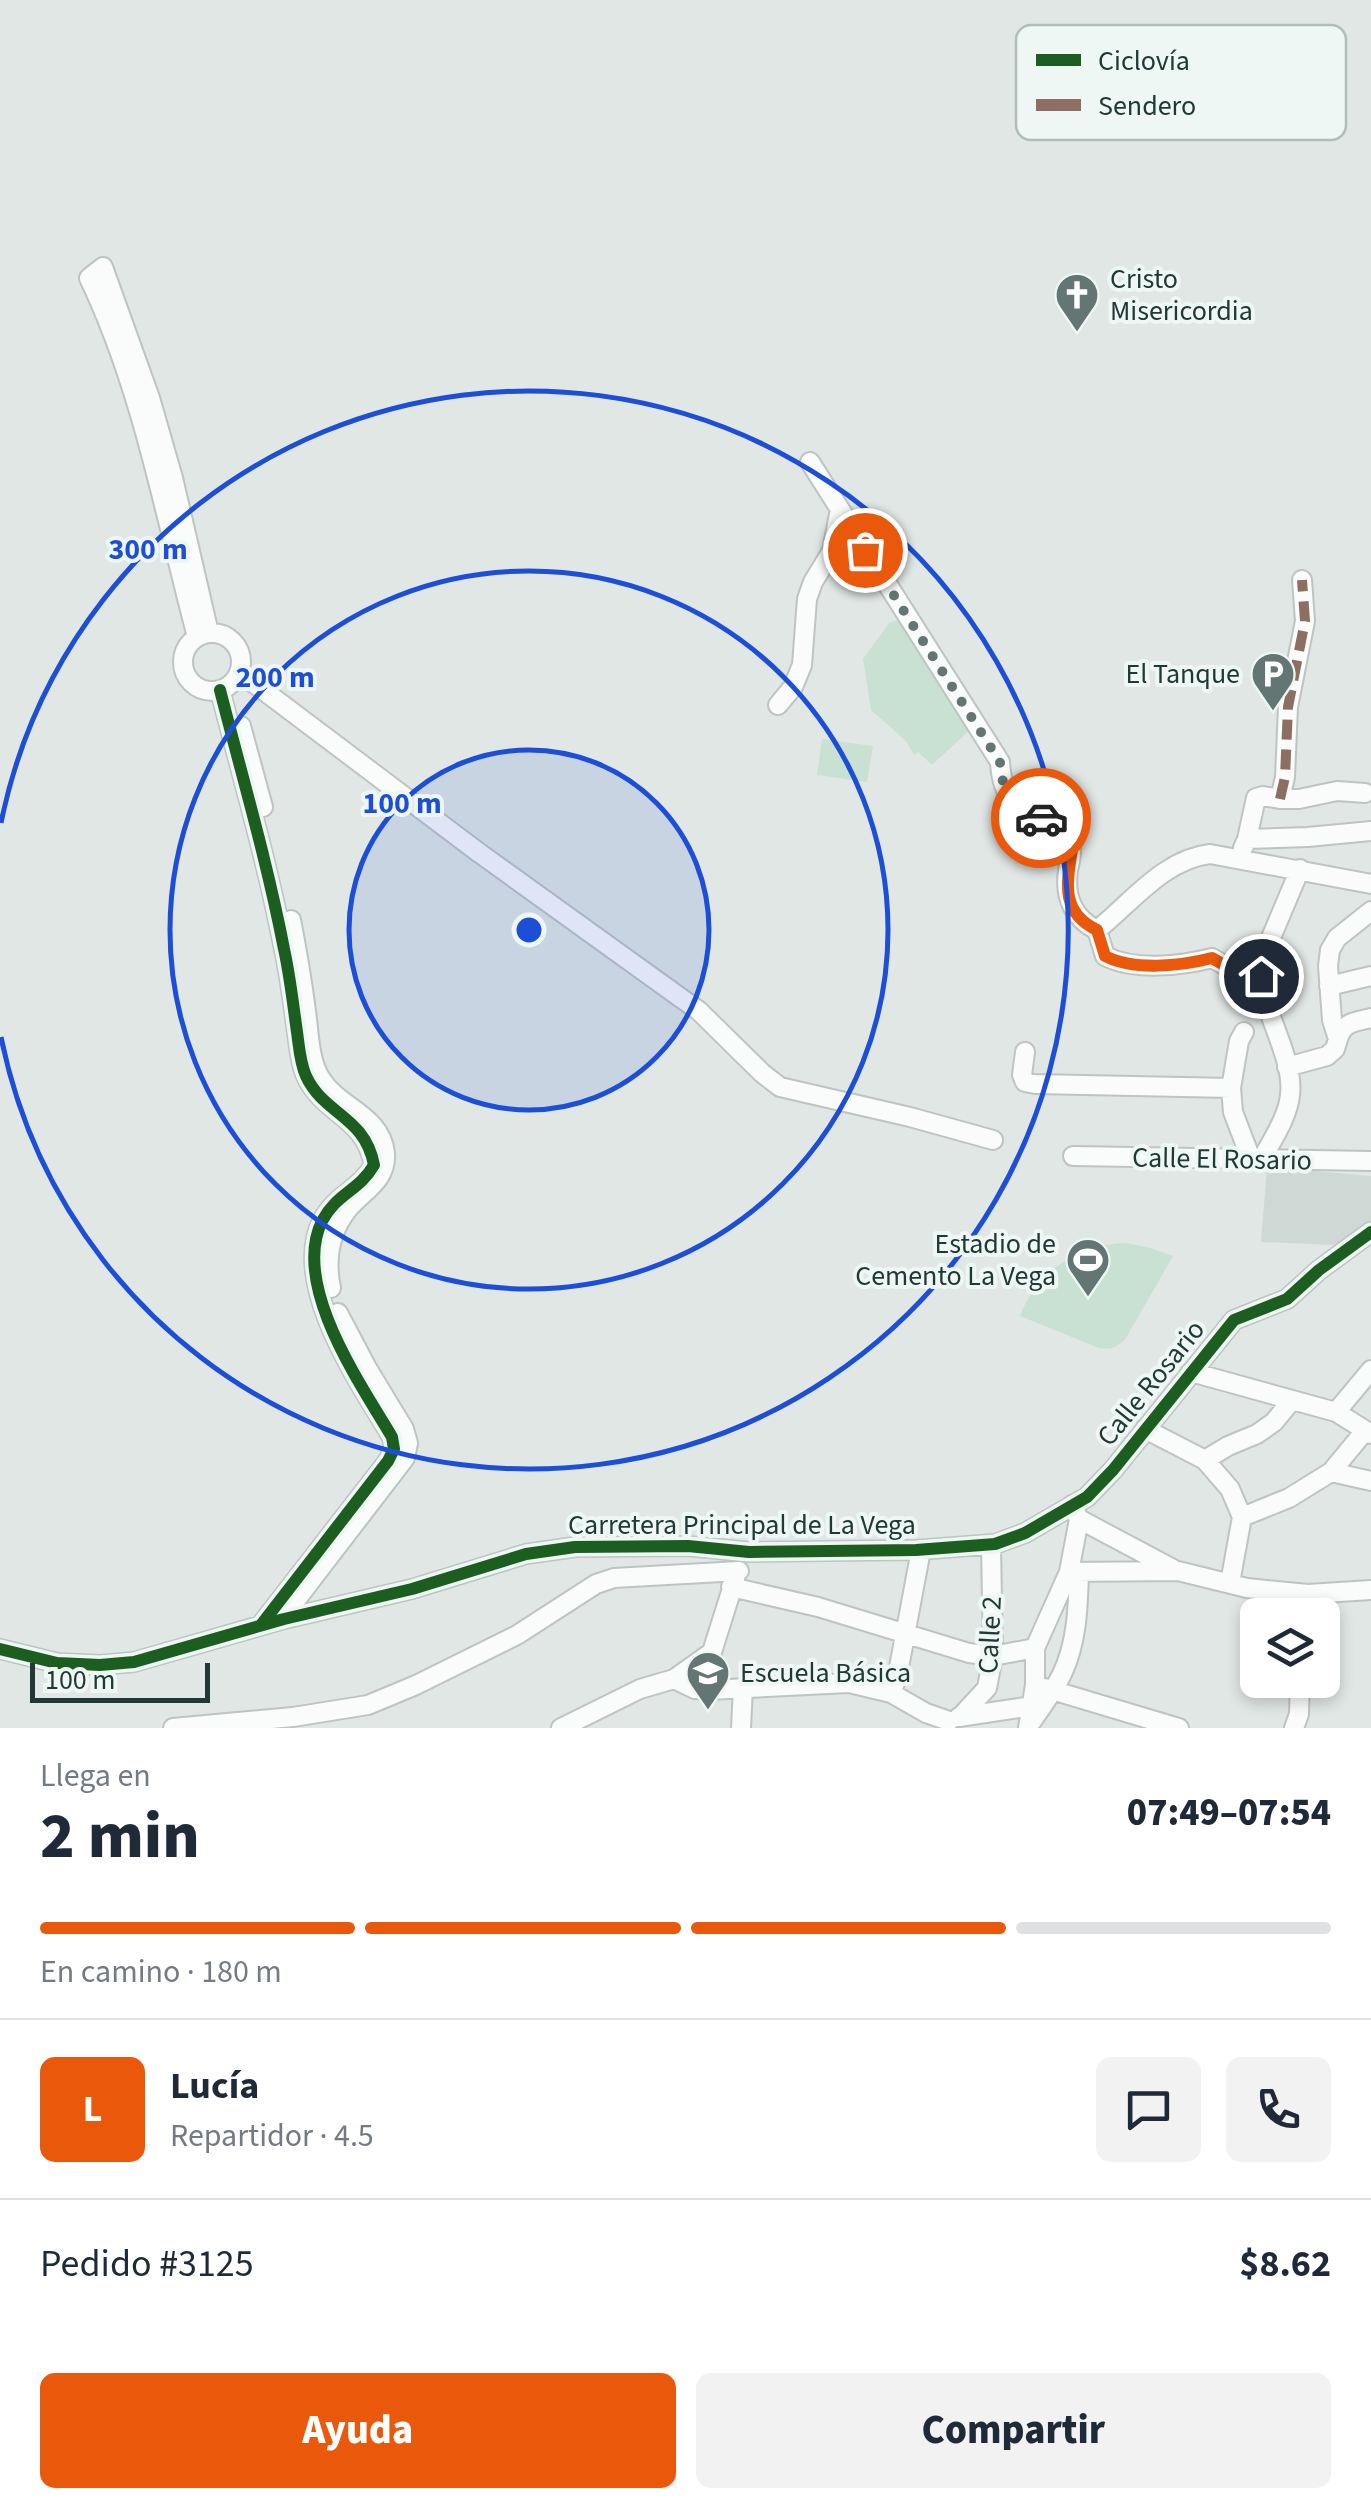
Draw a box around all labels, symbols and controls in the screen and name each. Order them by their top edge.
legend [1016,25,1346,140]
text: Ciclovía [1098,41,1190,81]
text: Sendero [1098,86,1196,126]
place label: Cristo Misericordia [1110,259,1253,331]
church icon: Cristo Misericordia [1054,272,1100,333]
pin [823,508,908,593]
icon: bag [838,523,893,578]
text: 300 m [108,528,188,571]
parking icon: El Tanque [1250,651,1296,712]
place label: El Tanque [1125,654,1240,694]
text: 200 m [235,656,315,699]
courier [991,768,1091,868]
text: 100 m [362,782,442,825]
icon: car [1014,791,1069,846]
centre of rings [511,912,547,948]
pin [1219,934,1304,1019]
icon: home [1234,949,1289,1004]
street label: Calle El Rosario [1132,1137,1312,1181]
place label: Estadio de Cemento La Vega [855,1224,1056,1296]
sports icon: Estadio de Cemento La Vega [1065,1237,1111,1298]
street label: Calle Rosario [1088,1311,1214,1455]
street label: Carretera Principal de La Vega [568,1505,916,1545]
street label: Calle 2 [968,1595,1012,1675]
map controls [1240,1598,1340,1698]
button: layers [1240,1598,1340,1698]
school or university icon: Escuela Básica [685,1650,731,1711]
place label: Escuela Básica [740,1653,911,1693]
scale bar [30,1658,210,1702]
text: 100 m [45,1660,116,1700]
text: Llega en [40,1753,151,1799]
text: 07:49–07:54 [1127,1786,1331,1840]
text: 2 min [40,1790,200,1883]
text: En camino · 180 m [40,1949,282,1995]
button: chat [1096,2057,1201,2162]
button: phone [1226,2057,1331,2162]
text: Lucía [170,2059,259,2113]
text: L [83,2082,102,2136]
text: Repartidor · 4.5 [170,2113,374,2159]
text: Pedido #3125 [40,2237,254,2291]
text: $8.62 [1239,2237,1331,2291]
button: Ayuda [40,2373,676,2488]
button: Compartir [696,2373,1331,2488]

